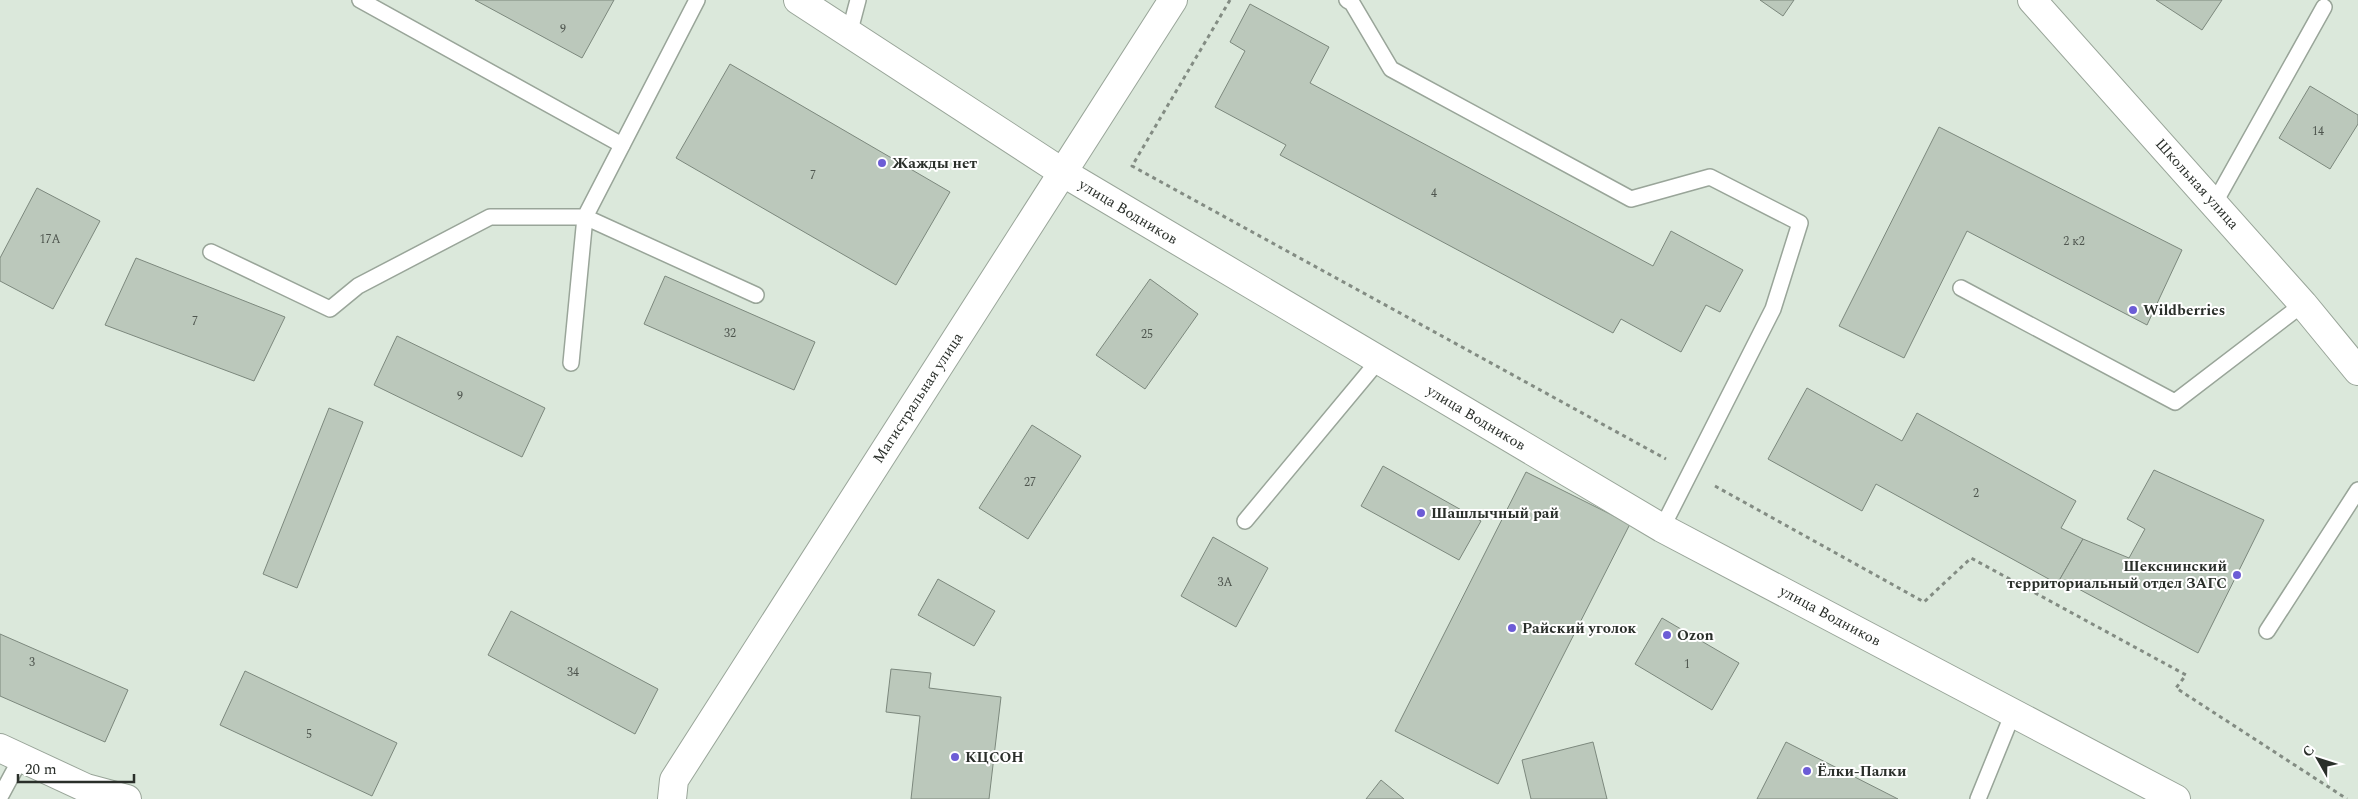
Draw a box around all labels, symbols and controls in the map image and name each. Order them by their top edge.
house number: 9 [560,20,566,39]
house number: 14 [2312,122,2324,141]
street label: Школьная улица [2150,133,2245,235]
place label: Жажды нет [892,152,977,175]
marker: Жажды нет [876,157,888,169]
house number: 7 [810,166,816,185]
street label: улица Водников [1073,173,1182,251]
house number: 4 [1431,184,1437,203]
house number: 17А [39,230,61,249]
house number: 2 к2 [2063,232,2085,251]
place label: Wildberries [2143,299,2225,322]
marker: Wildberries [2127,304,2139,316]
house number: 7 [192,312,198,331]
house number: 32 [724,324,736,343]
house number: 25 [1141,325,1153,344]
street label: Магистральная улица [867,327,969,468]
street label: улица Водников [1421,379,1530,457]
house number: 9 [457,387,463,406]
house number: 27 [1024,473,1036,492]
house number: 2 [1973,484,1979,503]
place label: Шашлычный рай [1431,502,1560,525]
marker: Шашлычный рай [1415,507,1427,519]
place label: Шекснинский территориальный отдел ЗАГС [2007,555,2227,595]
marker: Шекснинский территориальный отдел ЗАГС [2231,569,2243,581]
house number: 3А [1217,573,1233,592]
street label: улица Водников [1774,579,1885,653]
place label: Райский уголок [1522,617,1636,640]
marker: Райский уголок [1506,622,1518,634]
place label: Ozon [1677,624,1714,647]
marker: Ozon [1661,629,1673,641]
house number: 3 [29,653,35,672]
house number: 1 [1684,655,1690,674]
house number: 34 [567,663,579,682]
house number: 5 [306,725,312,744]
north arrow [2293,734,2343,784]
text: С [2297,741,2320,762]
place label: КЦСОН [965,746,1024,769]
marker: КЦСОН [949,751,961,763]
scale bar [18,752,134,784]
text: 20 m [25,758,57,781]
place label: Ёлки-Палки [1817,760,1907,783]
marker: Ёлки-Палки [1801,765,1813,777]

